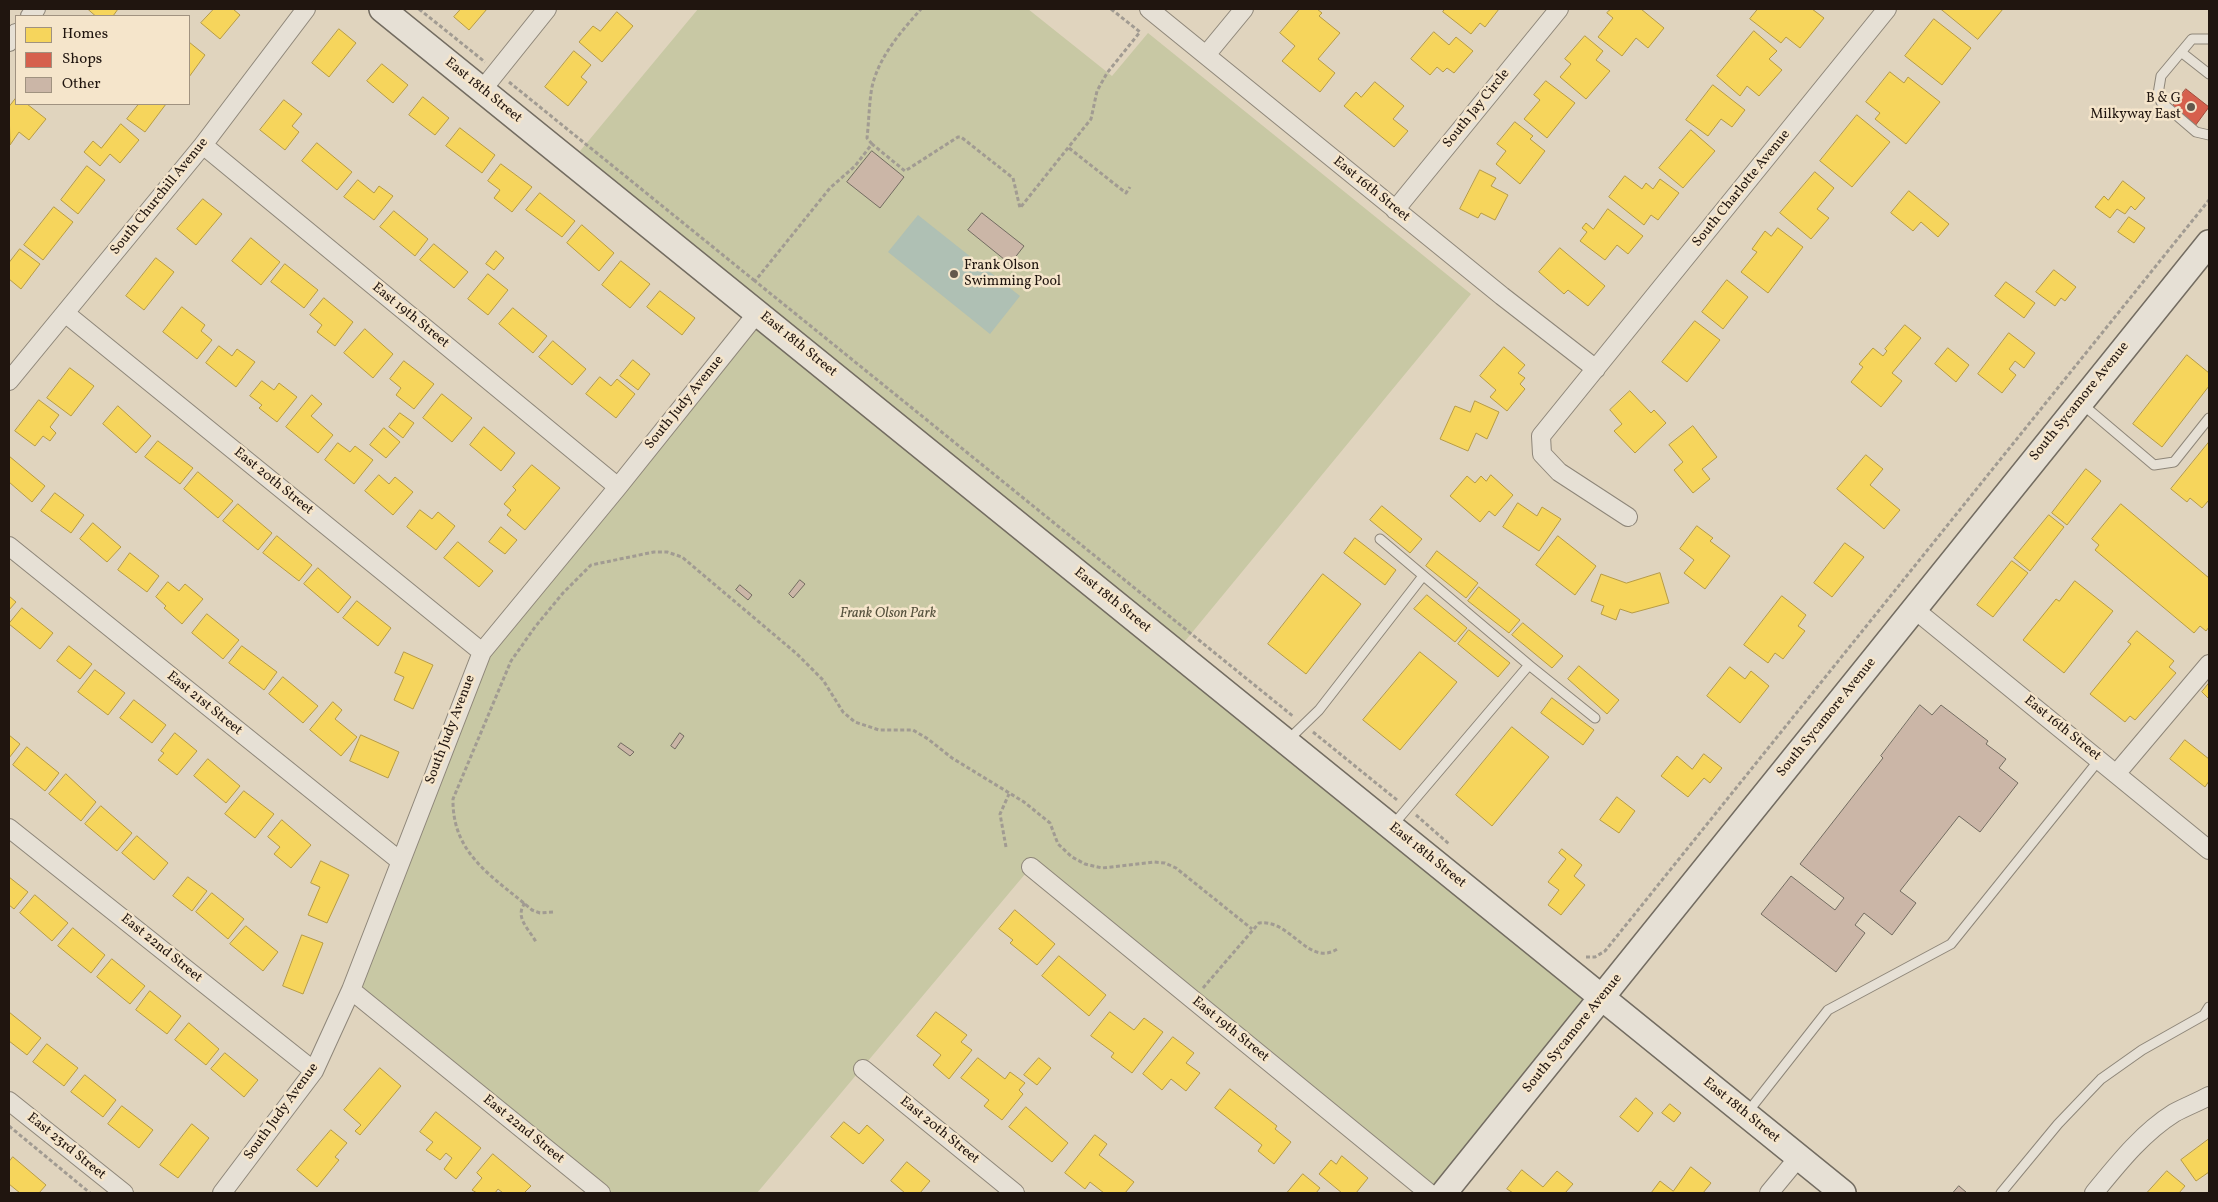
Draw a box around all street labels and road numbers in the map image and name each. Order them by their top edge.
street label: East 18th Street [441,55,525,127]
street label: South Jay Circle [1440,66,1514,152]
street label: South Charlotte Avenue [1690,127,1794,251]
street label: South Churchill Avenue [108,135,212,259]
street label: East 16th Street [1329,154,1413,226]
street label: East 19th Street [368,280,452,352]
street label: East 18th Street [756,309,840,381]
street label: South Sycamore Avenue [2027,339,2133,465]
street label: South Judy Avenue [642,353,728,453]
street label: East 20th Street [230,445,316,519]
street label: East 18th Street [1070,565,1154,637]
street label: South Sycamore Avenue [1774,655,1880,781]
street label: East 21st Street [163,668,245,740]
street label: South Judy Avenue [422,673,480,787]
street label: East 16th Street [2020,693,2104,765]
street label: East 18th Street [1385,820,1469,892]
street label: East 22nd Street [117,911,205,987]
street label: South Sycamore Avenue [1520,971,1626,1097]
street label: East 19th Street [1188,994,1272,1066]
street label: South Judy Avenue [241,1060,323,1164]
street label: East 18th Street [1699,1075,1783,1147]
street label: East 22nd Street [479,1092,567,1168]
street label: East 20th Street [896,1094,982,1168]
street label: East 23rd Street [23,1110,109,1184]

